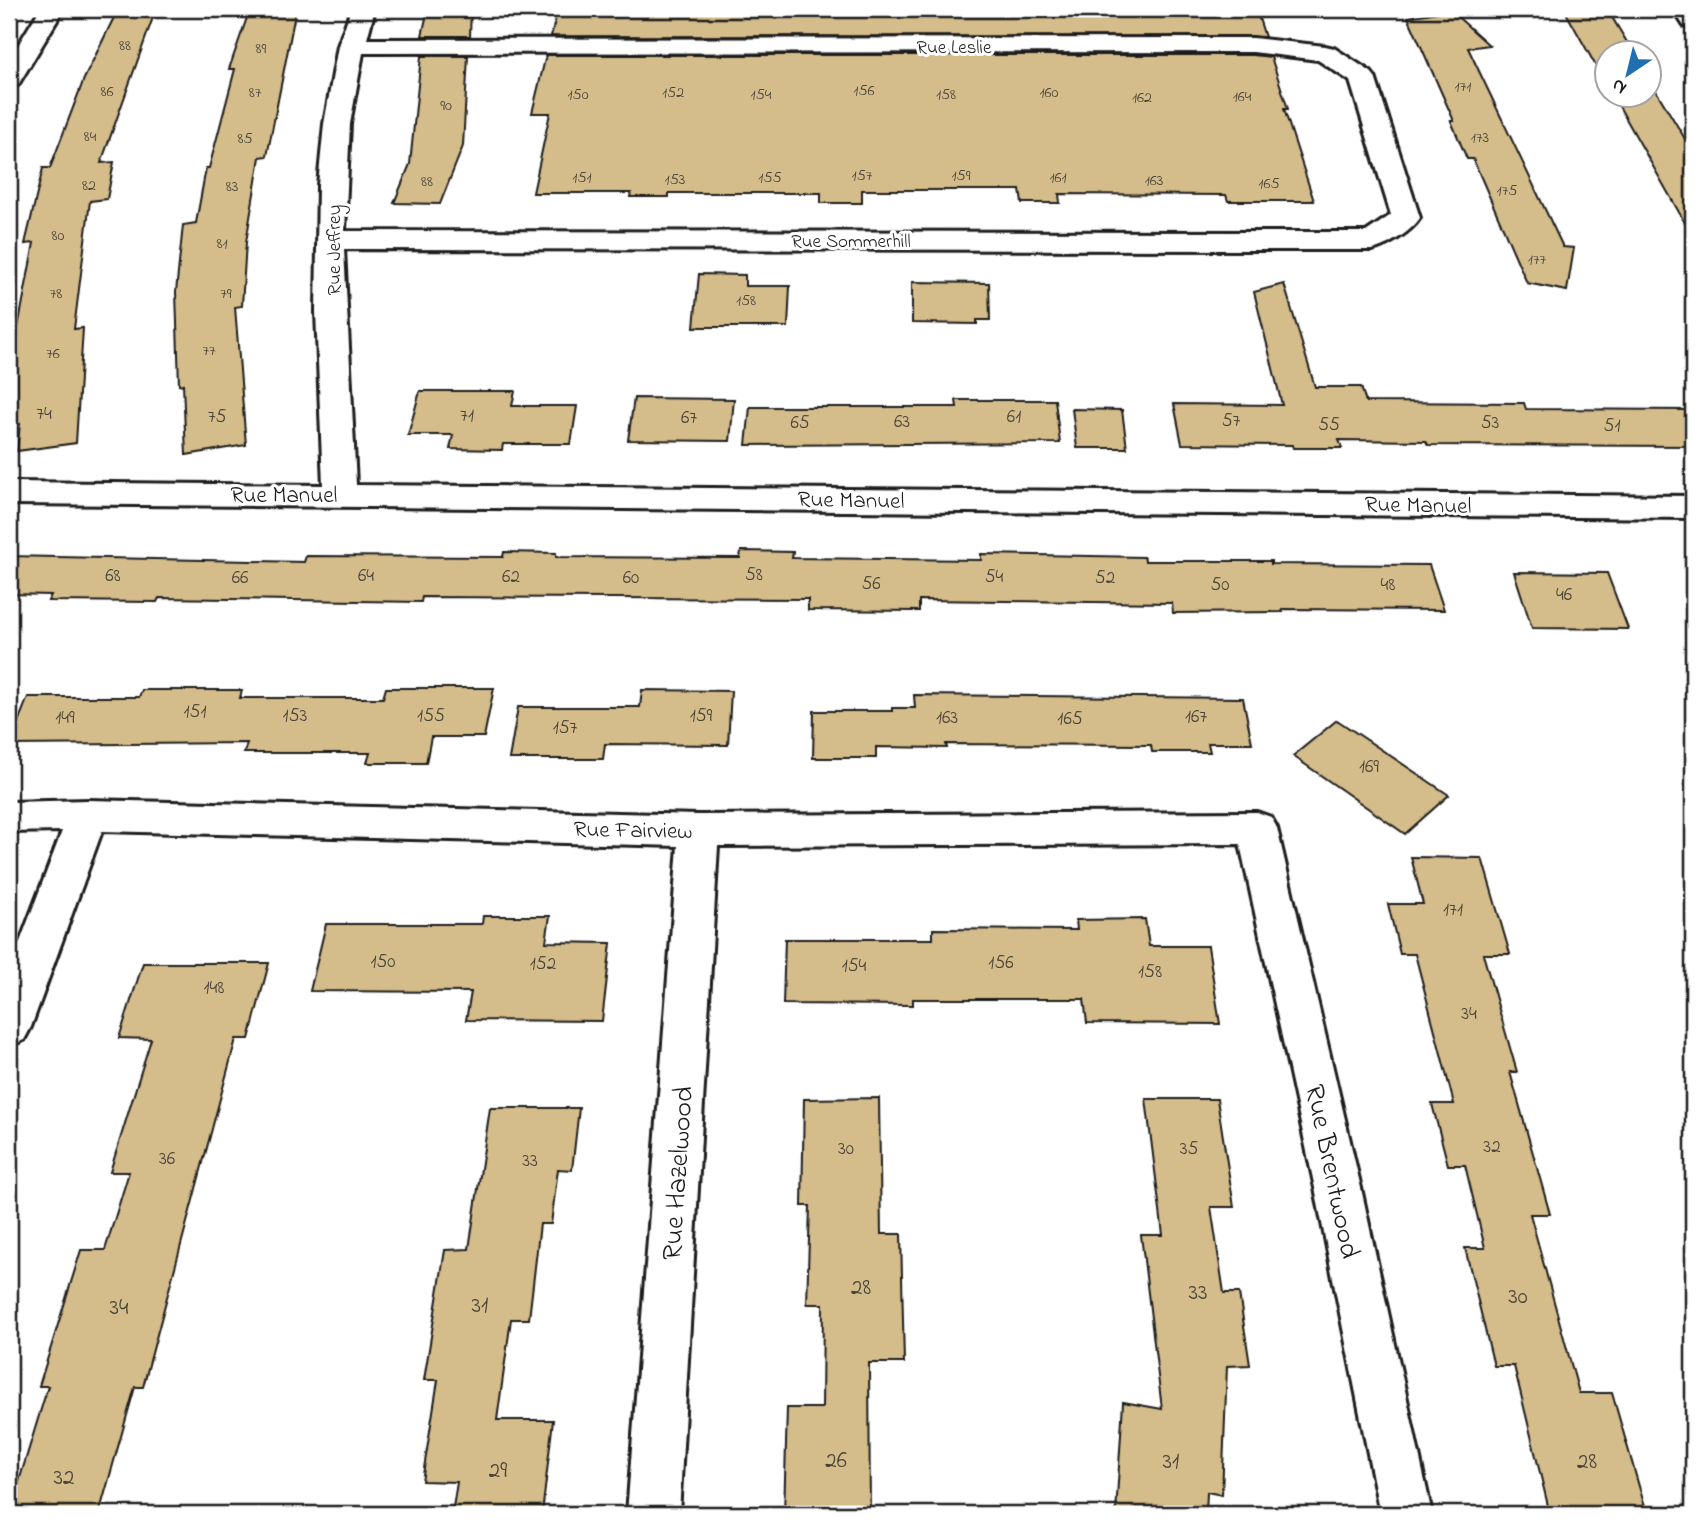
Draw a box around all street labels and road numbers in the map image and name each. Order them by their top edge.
street label: Rue Leslie [917,35,992,62]
street label: Rue Jeffrey [322,205,350,295]
street label: Rue Sommerhill [791,229,911,256]
street label: Rue Manuel [231,480,337,513]
street label: Rue Manuel [797,484,905,519]
street label: Rue Manuel [1364,489,1472,524]
street label: Rue Fairview [573,814,693,849]
street label: Rue Brentwood [1292,1081,1369,1263]
street label: Rue Hazelwood [653,1085,706,1262]

